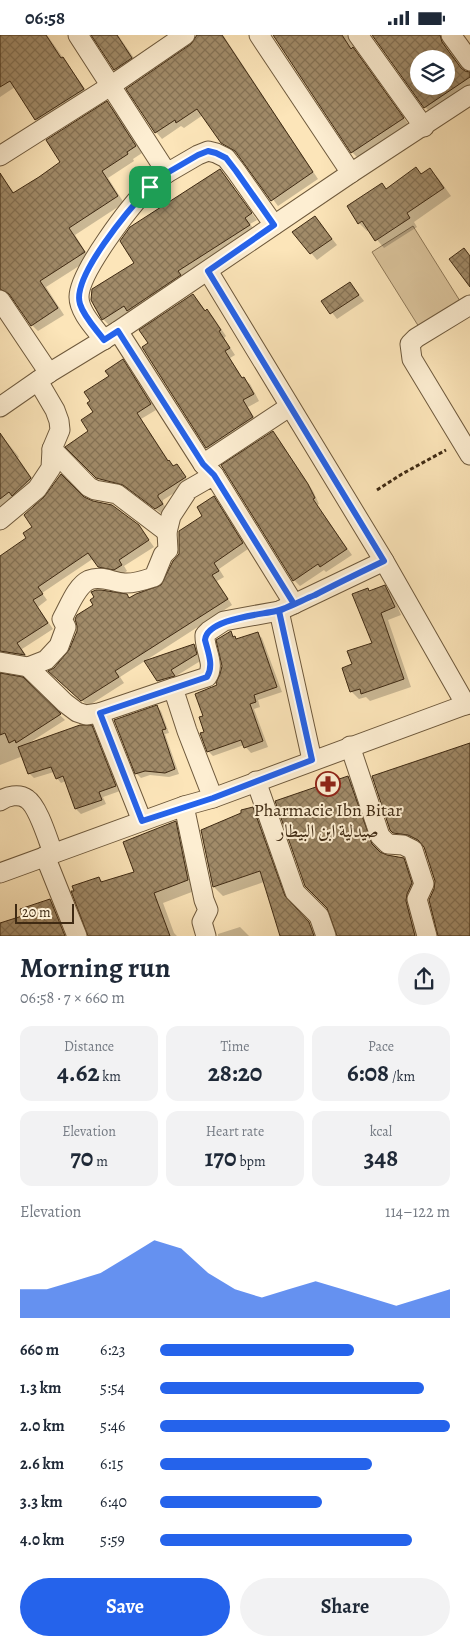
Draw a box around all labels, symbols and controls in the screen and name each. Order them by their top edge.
text: 06:58 [25,5,65,31]
map controls [410,50,455,95]
button: layers [410,50,455,95]
pin [129,166,171,208]
icon: arrive [136,173,164,201]
pharmacy icon: Pharmacie Ibn Bitar صيدلية ابن البيطار [315,771,341,797]
place label: Pharmacie Ibn Bitar صيدلية ابن البيطار [254,798,402,843]
scale bar [15,901,74,924]
text: 20 m [22,903,51,922]
text: Morning run [20,949,170,987]
button: share [398,953,450,1005]
text: 06:58 · 7 × 660 m [20,987,125,1009]
text: Distance [64,1037,114,1056]
text: Time [220,1037,250,1056]
text: Pace [368,1037,394,1056]
text: 4.62 [57,1056,100,1090]
text: 28:20 [208,1056,262,1090]
text: 6:08 [347,1056,389,1090]
text: km [100,1067,121,1086]
text: /km [389,1067,415,1086]
text: Elevation [62,1122,116,1141]
text: Heart rate [206,1122,264,1141]
text: kcal [370,1122,392,1141]
text: 70 [70,1141,93,1175]
text: 170 [204,1141,237,1175]
text: 348 [364,1141,398,1175]
text: m [93,1152,108,1171]
text: bpm [237,1152,266,1171]
text: Elevation [20,1201,81,1223]
text: 114–122 m [385,1201,450,1223]
text: 660 m [20,1339,59,1361]
text: 6:23 [100,1339,125,1361]
text: 1.3 km [20,1377,61,1399]
text: 5:54 [100,1377,125,1399]
text: 2.0 km [20,1415,65,1437]
text: 5:46 [100,1415,125,1437]
text: 2.6 km [20,1453,64,1475]
text: 6:15 [100,1453,124,1475]
text: 3.3 km [20,1491,63,1513]
text: 6:40 [100,1491,127,1513]
text: 4.0 km [20,1529,64,1551]
text: 5:59 [100,1529,125,1551]
button: Save [20,1578,230,1636]
button: Share [240,1578,450,1636]

